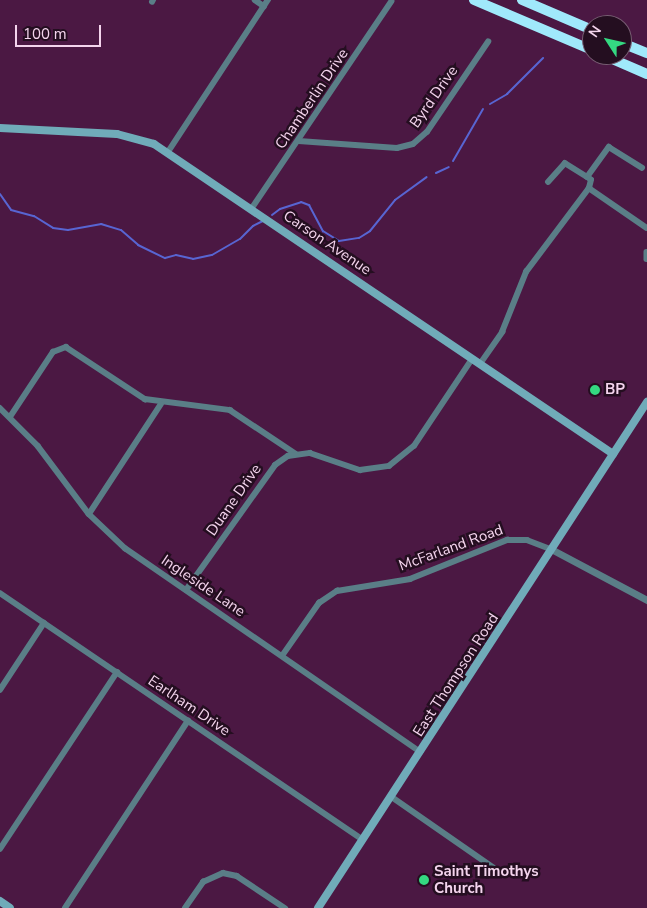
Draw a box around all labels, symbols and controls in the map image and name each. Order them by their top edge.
scale bar [18,15,104,47]
north arrow [582,15,632,65]
text: N [584,22,606,41]
text: 100 m [23,24,67,44]
street label: Chamberlin Drive [272,45,352,153]
street label: Byrd Drive [406,63,462,131]
street label: Carson Avenue [280,207,374,279]
place label: BP [605,381,625,399]
marker: BP [589,384,601,396]
street label: Duane Drive [203,461,265,539]
street label: McFarland Road [397,521,505,575]
street label: Ingleside Lane [158,551,248,621]
street label: East Thompson Road [409,610,503,740]
street label: Earlham Drive [145,672,233,740]
place label: Saint Timothys Church [434,862,538,897]
marker: Saint Timothys Church [418,874,430,886]

